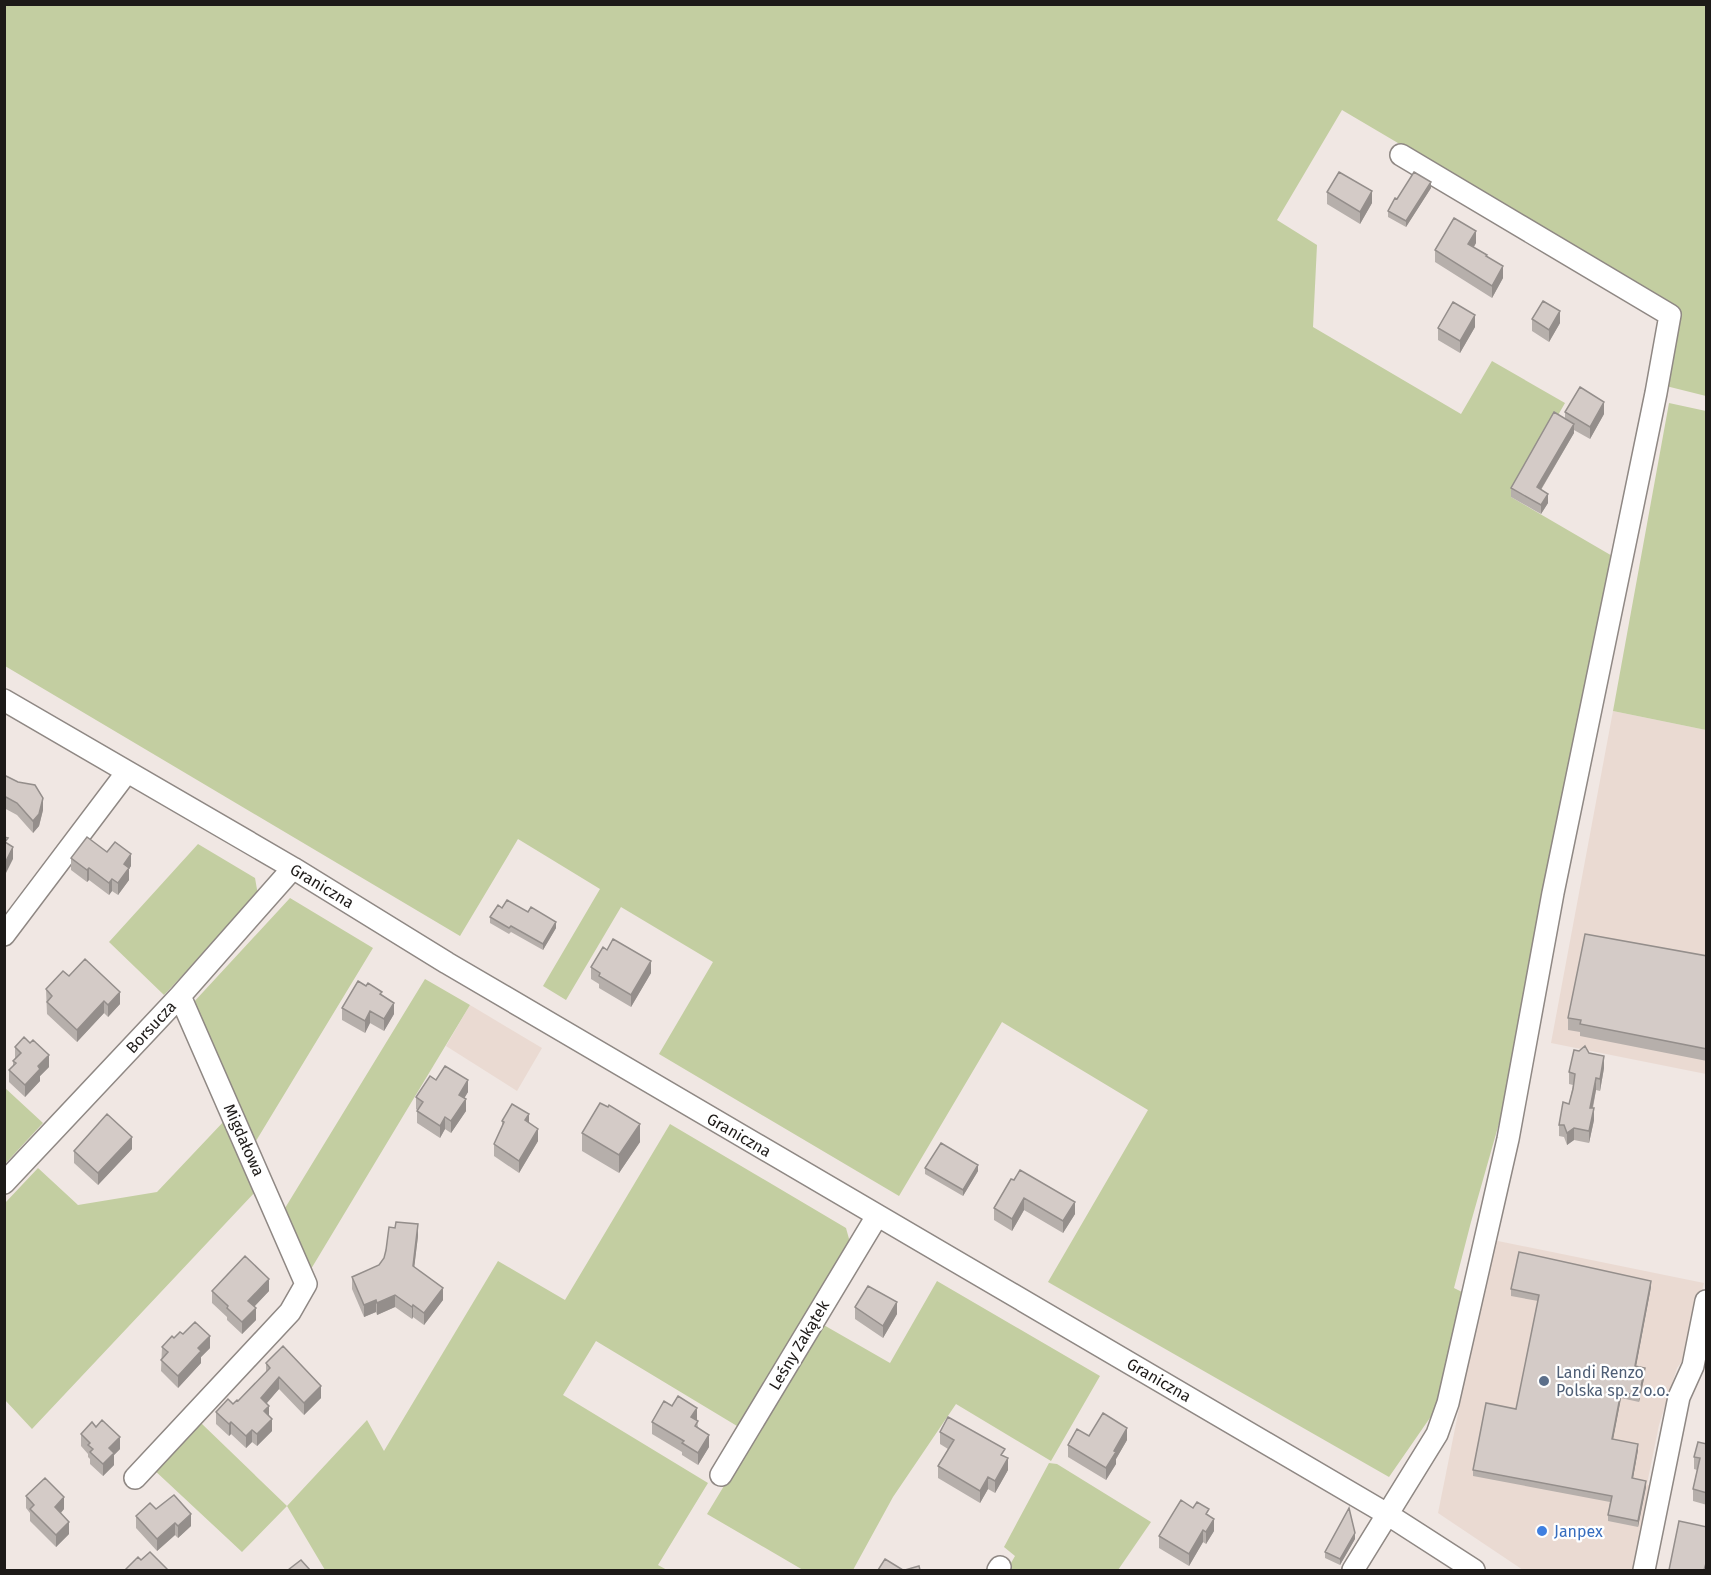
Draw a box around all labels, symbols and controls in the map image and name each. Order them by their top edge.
street label: Graniczna [287,860,357,912]
street label: Borsucza [122,997,180,1057]
street label: Migdałowa [220,1101,268,1179]
street label: Graniczna [703,1109,775,1161]
street label: Leśny Zakątek [765,1296,834,1394]
street label: Graniczna [1123,1354,1195,1406]
place label: Landi Renzo Polska sp. z o.o. [1556,1363,1669,1400]
marker: Landi Renzo Polska sp. z o.o. [1537,1374,1551,1388]
place label: Janpex [1554,1522,1603,1541]
marker: Janpex [1535,1524,1549,1538]

